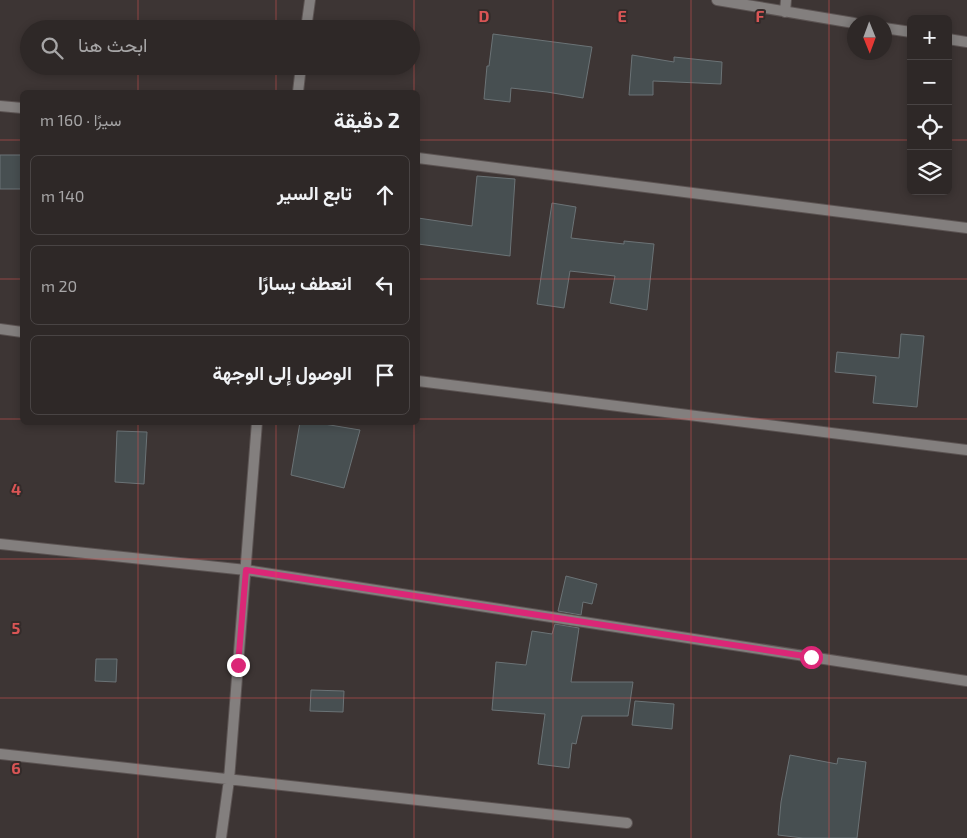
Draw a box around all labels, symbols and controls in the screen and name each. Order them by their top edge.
text: D [479,6,490,25]
text: E [617,6,627,25]
text: F [756,6,765,25]
north arrow [847,15,892,60]
map controls [907,15,952,195]
button: + [907,15,952,60]
search box [20,20,420,75]
text: ابحث هنا [78,33,147,56]
icon: search [38,34,66,62]
button: − [907,60,952,105]
button: locate [907,105,952,150]
text: 2 دقيقة [334,107,400,132]
text: سيرًا · 160 m [40,110,121,129]
button: layers [907,150,952,195]
text: تابع السير [277,181,352,204]
icon: ahead [371,181,399,209]
text: 140 m [41,186,84,205]
text: انعطف يسارًا [258,271,352,294]
icon: left [371,271,399,299]
text: 20 m [41,276,77,295]
text: الوصول إلى الوجهة [212,361,352,384]
icon: arrive [371,361,399,389]
text: 4 [11,479,21,498]
text: 5 [12,618,21,637]
route start [800,646,823,669]
route end [227,654,250,677]
text: 6 [11,758,21,777]

